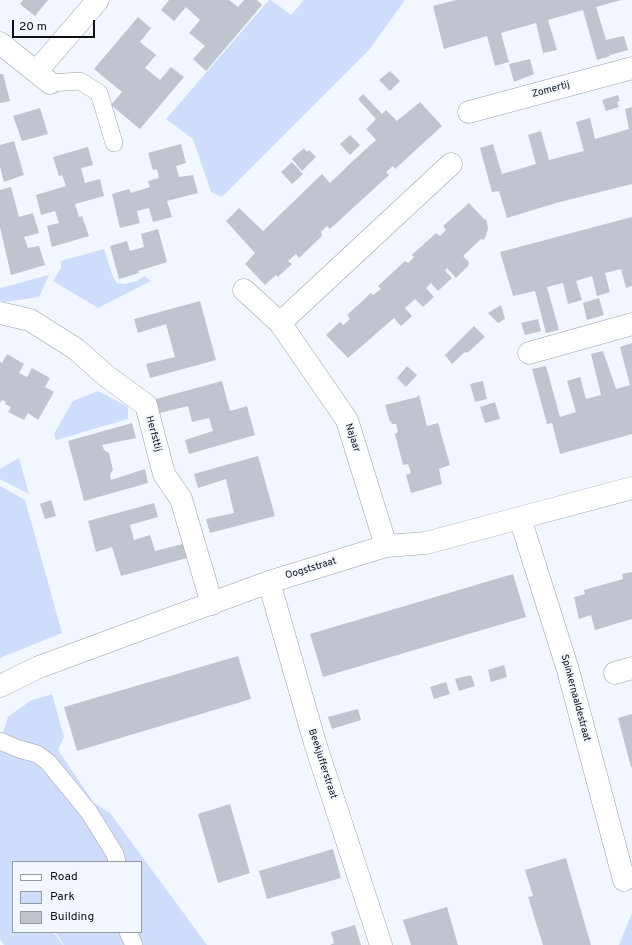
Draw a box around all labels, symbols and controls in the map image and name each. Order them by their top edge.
scale bar [14,12,97,38]
text: 20 m [19,19,47,35]
street label: Zomertij [531,79,571,101]
street label: Herfsttij [142,415,164,453]
street label: Najaar [342,422,362,454]
street label: Oogststraat [284,556,338,582]
street label: Spinkernaaldestraat [558,653,592,743]
street label: Beekjufferstraat [305,727,339,801]
legend [12,861,142,933]
text: Road [50,869,78,885]
text: Park [50,889,75,905]
text: Building [50,909,94,925]

